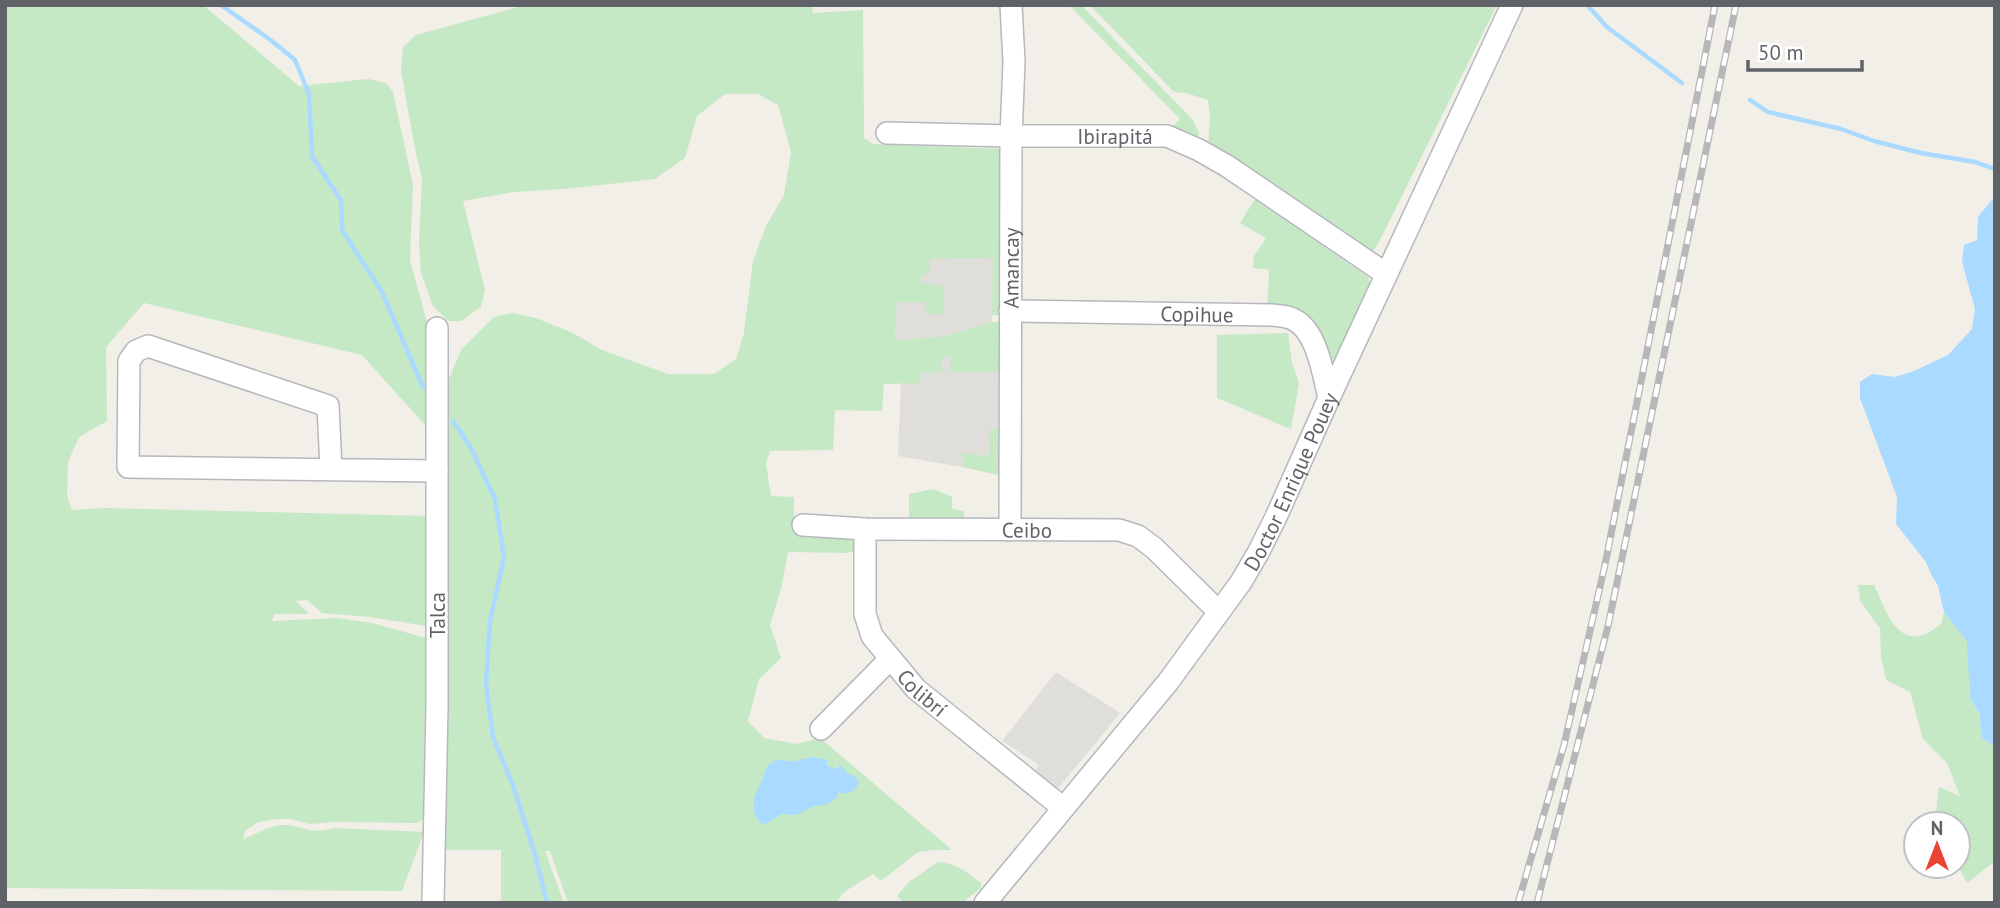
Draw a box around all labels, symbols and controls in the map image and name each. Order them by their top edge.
scale bar [1748,28,1862,72]
text: 50 m [1758,39,1804,66]
street label: Ibirapitá [1077,123,1153,150]
street label: Amancay [997,227,1024,309]
street label: Copihue [1160,300,1234,328]
street label: Doctor Enrique Pouey [1237,388,1343,575]
street label: Ceibo [1002,516,1052,543]
street label: Talca [424,592,451,638]
street label: Colibrí [891,663,953,723]
north arrow [1902,810,1972,880]
text: N [1931,816,1943,840]

